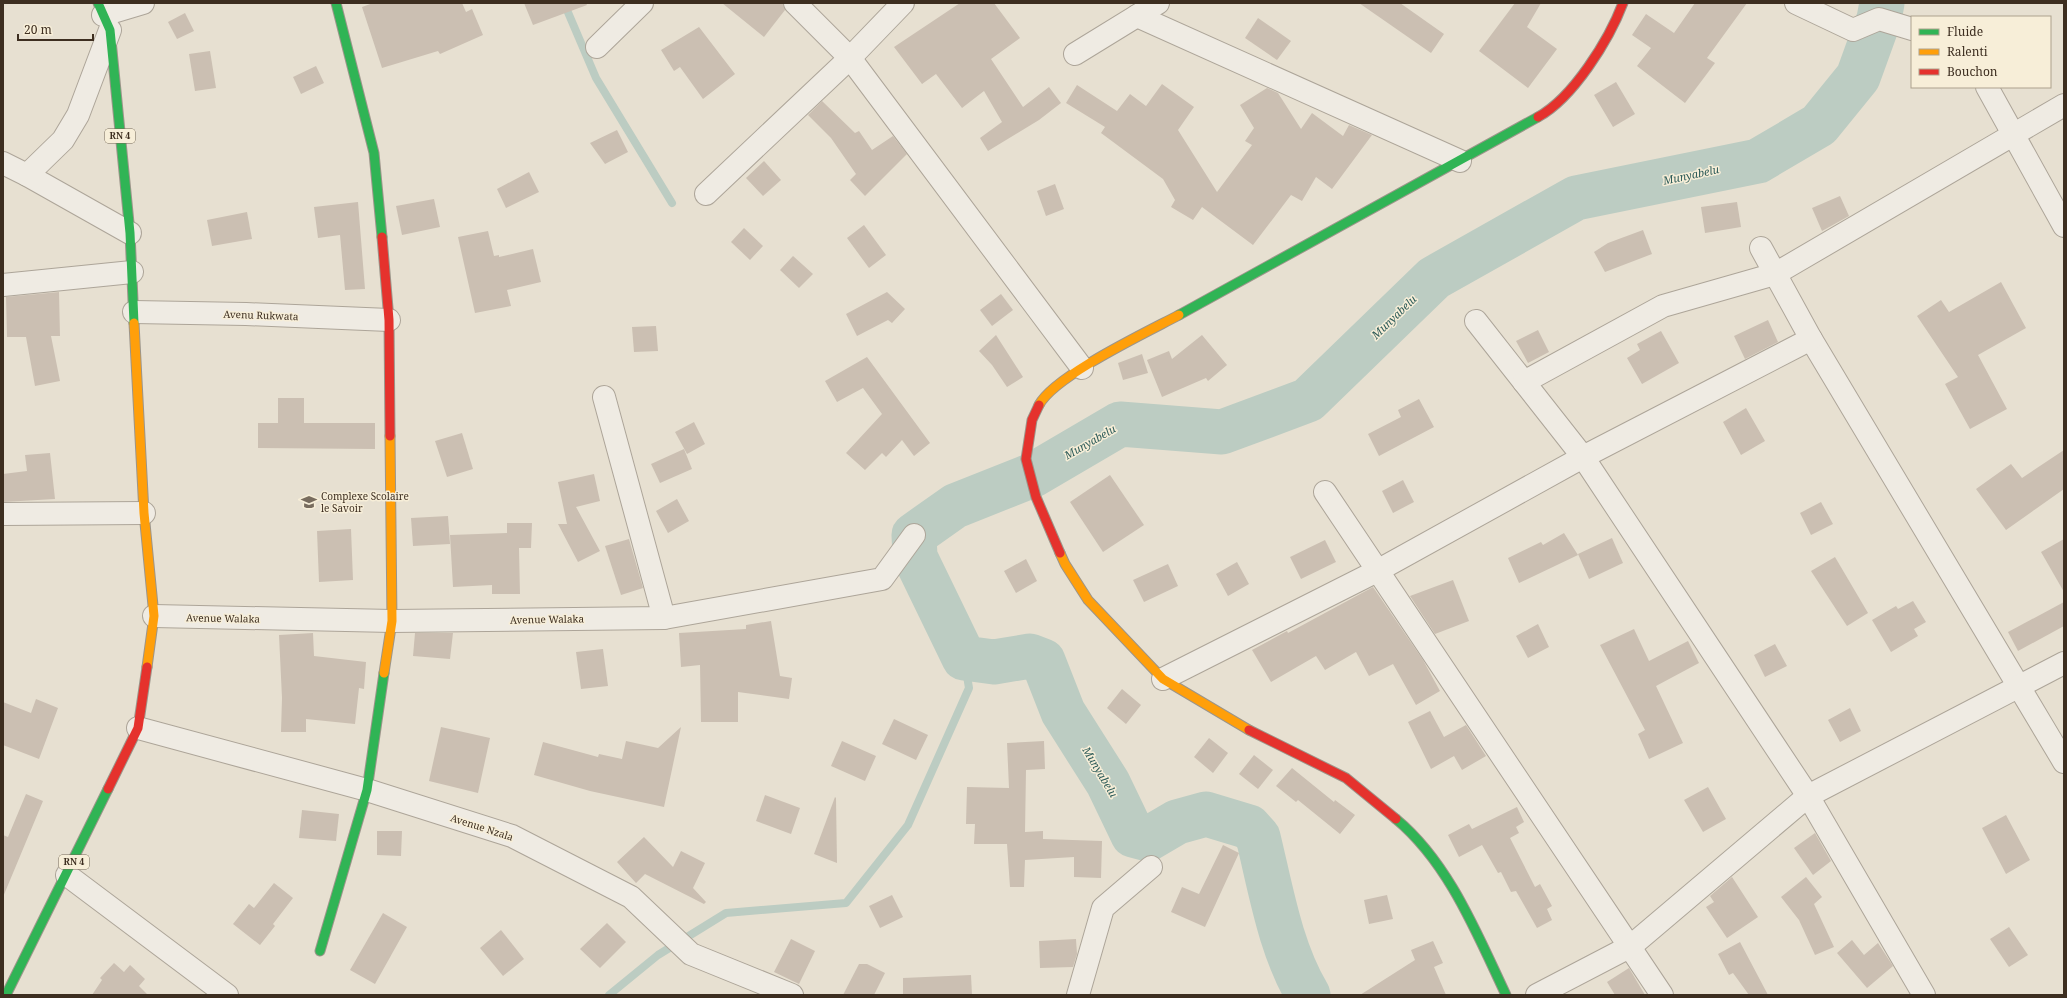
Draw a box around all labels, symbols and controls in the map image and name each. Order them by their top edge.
scale bar [18,16,93,42]
legend [1911,16,2051,88]
text: 20 m [24,21,52,38]
text: Fluide [1947,23,1983,40]
text: Ralenti [1947,43,1988,60]
text: Bouchon [1947,63,1998,80]
road number: RN 4 [105,129,135,143]
water label: Munyabelu [1660,161,1721,188]
water label: Munyabelu [1367,291,1420,343]
street label: Avenu Rukwata [223,307,299,323]
water label: Munyabelu [1060,421,1119,463]
place label: Complexe Scolaire le Savoir [321,489,409,515]
school or university icon: Complexe Scolaire le Savoir [300,493,318,511]
street label: Avenue Walaka [186,610,260,626]
street label: Avenue Walaka [510,611,584,627]
water label: Munyabelu [1079,743,1122,800]
street label: Avenue Nzala [449,810,516,844]
road number: RN 4 [59,855,89,869]

